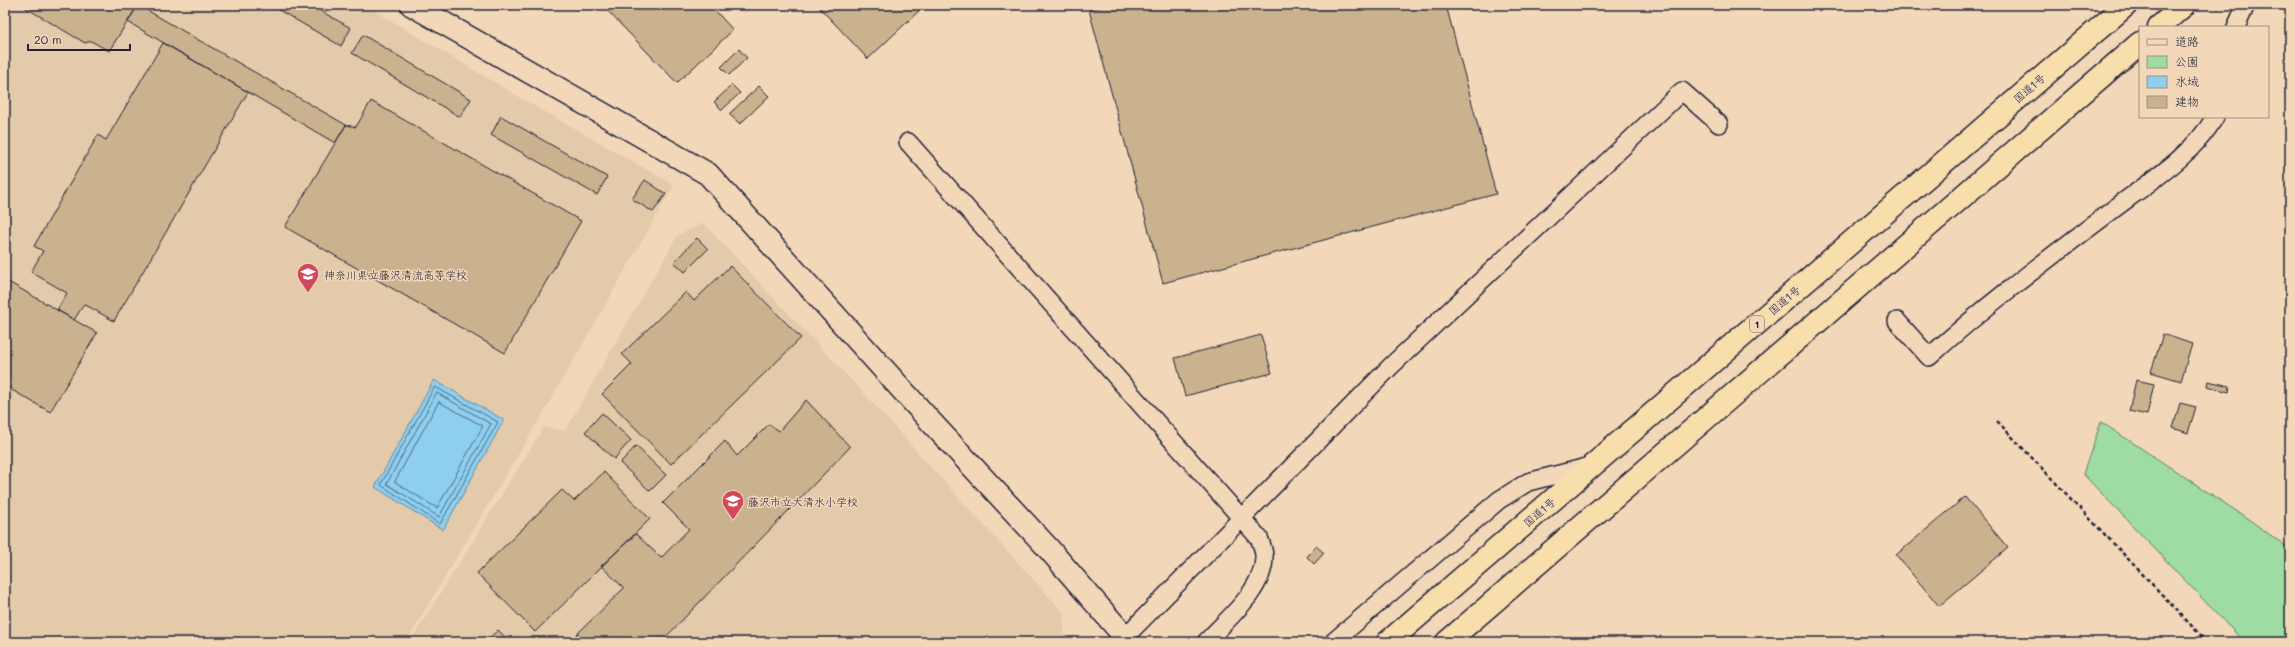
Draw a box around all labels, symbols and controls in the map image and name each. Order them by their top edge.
scale bar [28,26,130,52]
legend [2139,26,2269,118]
text: 20 m [34,31,62,47]
text: 道路 [2175,33,2199,49]
text: 公園 [2175,53,2199,69]
street label: 国道1号 [2010,70,2048,106]
text: 水域 [2175,73,2199,89]
text: 建物 [2175,93,2199,109]
school or university icon: 神奈川県立藤沢清流高等学校 [295,261,321,294]
place label: 神奈川県立藤沢清流高等学校 [324,267,467,282]
street label: 国道1号 [1765,282,1803,318]
road number: 1 [1750,316,1764,332]
school or university icon: 藤沢市立大清水小学校 [720,488,746,521]
place label: 藤沢市立大清水小学校 [748,494,858,509]
street label: 国道1号 [1520,494,1558,530]

